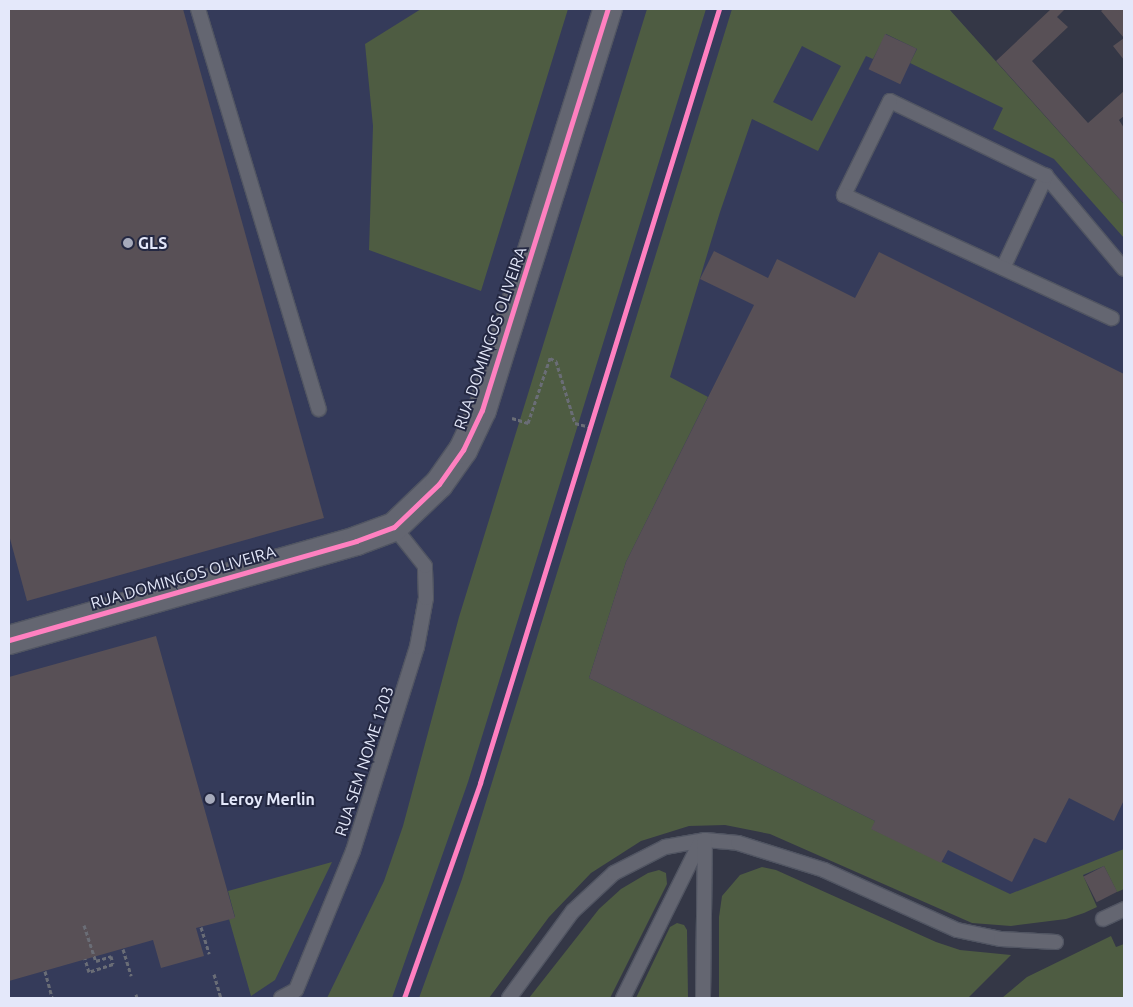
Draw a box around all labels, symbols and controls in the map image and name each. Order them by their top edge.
place label: GLS [138,233,167,253]
marker: GLS [122,237,134,249]
street label: RUA DOMINGOS OLIVEIRA [450,244,530,432]
street label: RUA DOMINGOS OLIVEIRA [88,541,278,613]
street label: RUA SEM NOME 1203 [331,684,397,838]
place label: Leroy Merlin [220,789,315,809]
marker: Leroy Merlin [204,793,216,805]

